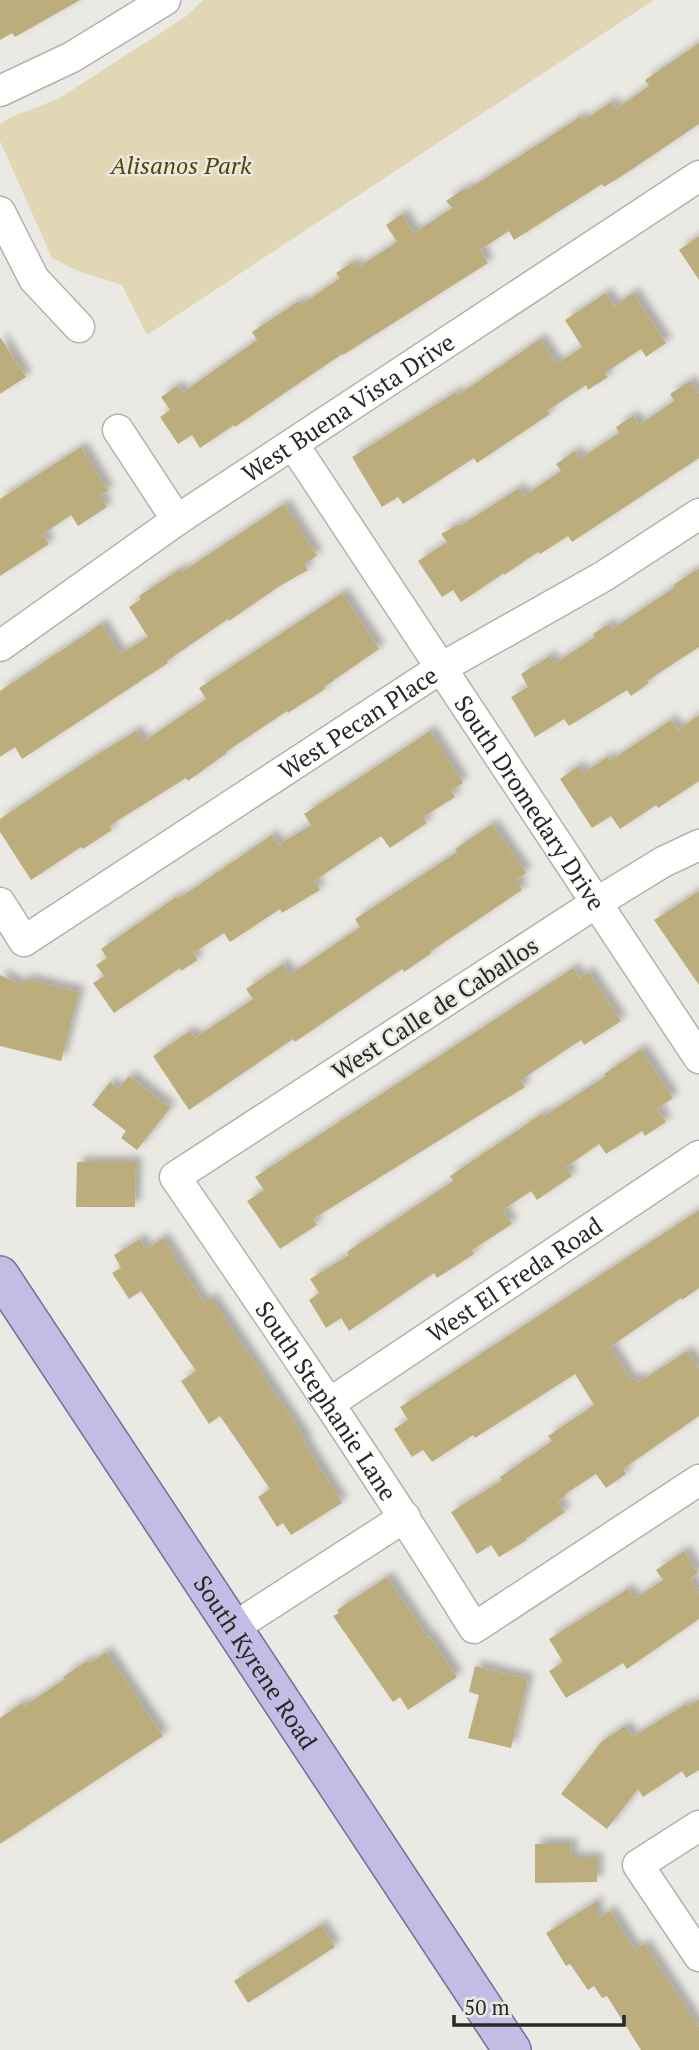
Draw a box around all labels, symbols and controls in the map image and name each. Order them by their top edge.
park label: Alisanos Park [108,149,252,181]
street label: West Buena Vista Drive [235,326,460,489]
street label: West Pecan Place [272,659,443,786]
street label: South Dromedary Drive [447,689,613,916]
street label: West Calle de Caballos [326,929,544,1087]
street label: West El Freda Road [421,1209,608,1350]
street label: South Stephanie Lane [248,1295,405,1507]
street label: South Kyrene Road [187,1569,325,1755]
scale bar [454,1983,624,2027]
text: 50 m [464,1993,510,2021]

